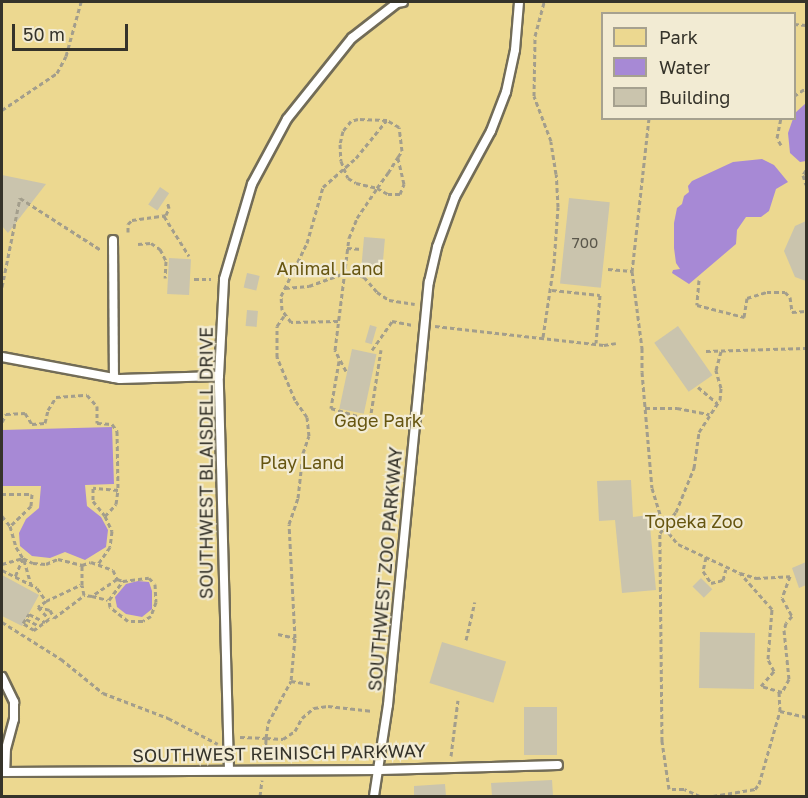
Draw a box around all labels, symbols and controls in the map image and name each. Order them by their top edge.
scale bar [15,12,130,50]
legend [601,12,796,120]
text: 50 m [23,23,65,45]
text: Park [659,26,698,48]
text: Water [659,56,710,78]
text: Building [659,86,730,108]
house number: 700 [572,234,598,252]
park label: Animal Land [276,257,384,279]
street label: SOUTHWEST BLAISDELL DRIVE [195,327,217,599]
park label: Gage Park [334,409,422,431]
street label: SOUTHWEST ZOO PARKWAY [364,446,406,692]
park label: Play Land [260,451,344,473]
park label: Topeka Zoo [645,510,743,532]
street label: SOUTHWEST REINISCH PARKWAY [132,740,426,766]

